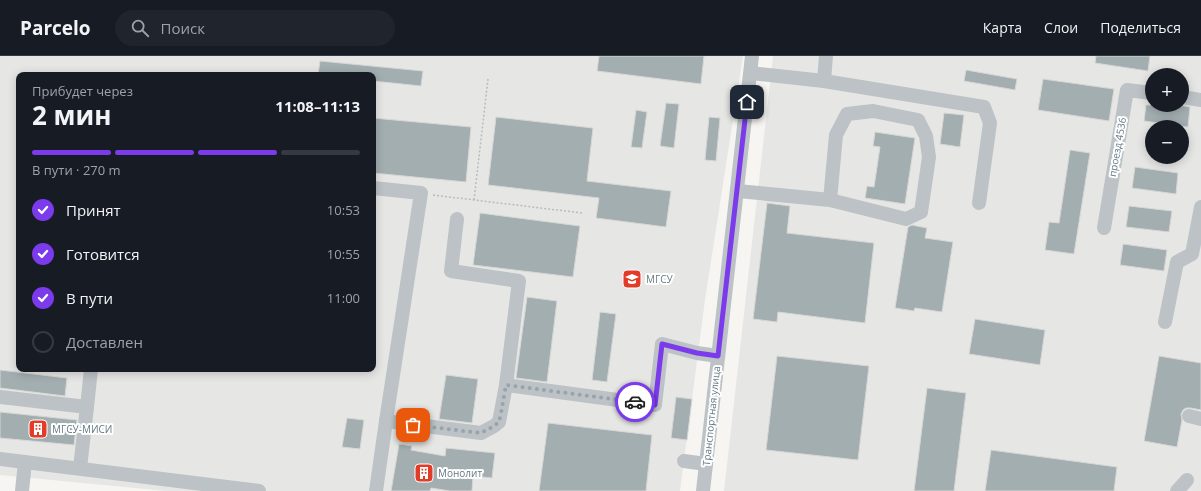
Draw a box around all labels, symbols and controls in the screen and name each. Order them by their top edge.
search box [115,10,395,46]
text: Parcelo [20,15,91,41]
icon: search [129,17,151,39]
text: Поиск [161,18,205,38]
text: Карта [983,18,1022,37]
text: Слои [1044,18,1078,37]
text: Поделиться [1100,18,1181,37]
map controls [1145,68,1189,164]
button: + [1145,68,1189,112]
text: Прибудет через [32,82,133,100]
pin [730,85,764,119]
icon: home [736,91,758,113]
text: 11:08–11:13 [275,96,360,116]
text: 2 мин [32,97,112,133]
street label: проезд 4536 [1105,116,1129,178]
button: − [1145,120,1189,164]
text: В пути · 270 m [32,161,121,179]
icon: check [32,199,54,221]
text: Принят [66,200,121,220]
text: 10:53 [327,201,360,219]
icon: check [32,243,54,265]
text: Готовится [66,244,140,264]
text: 10:55 [327,245,360,263]
school or university icon: МГСУ [621,268,643,290]
place label: МГСУ [646,272,673,286]
icon: check [32,287,54,309]
text: В пути [66,288,113,308]
text: 11:00 [327,289,360,307]
text: Доставлен [66,332,143,352]
street label: Транспортная улица [699,365,723,467]
courier [615,382,655,422]
icon: car [624,391,646,413]
pin [396,408,430,442]
icon: bag [402,414,424,436]
building icon: МГСУ-МИСИ [27,418,49,440]
place label: МГСУ-МИСИ [52,422,112,436]
building icon: Монолит [413,462,435,484]
place label: Монолит [438,466,482,480]

